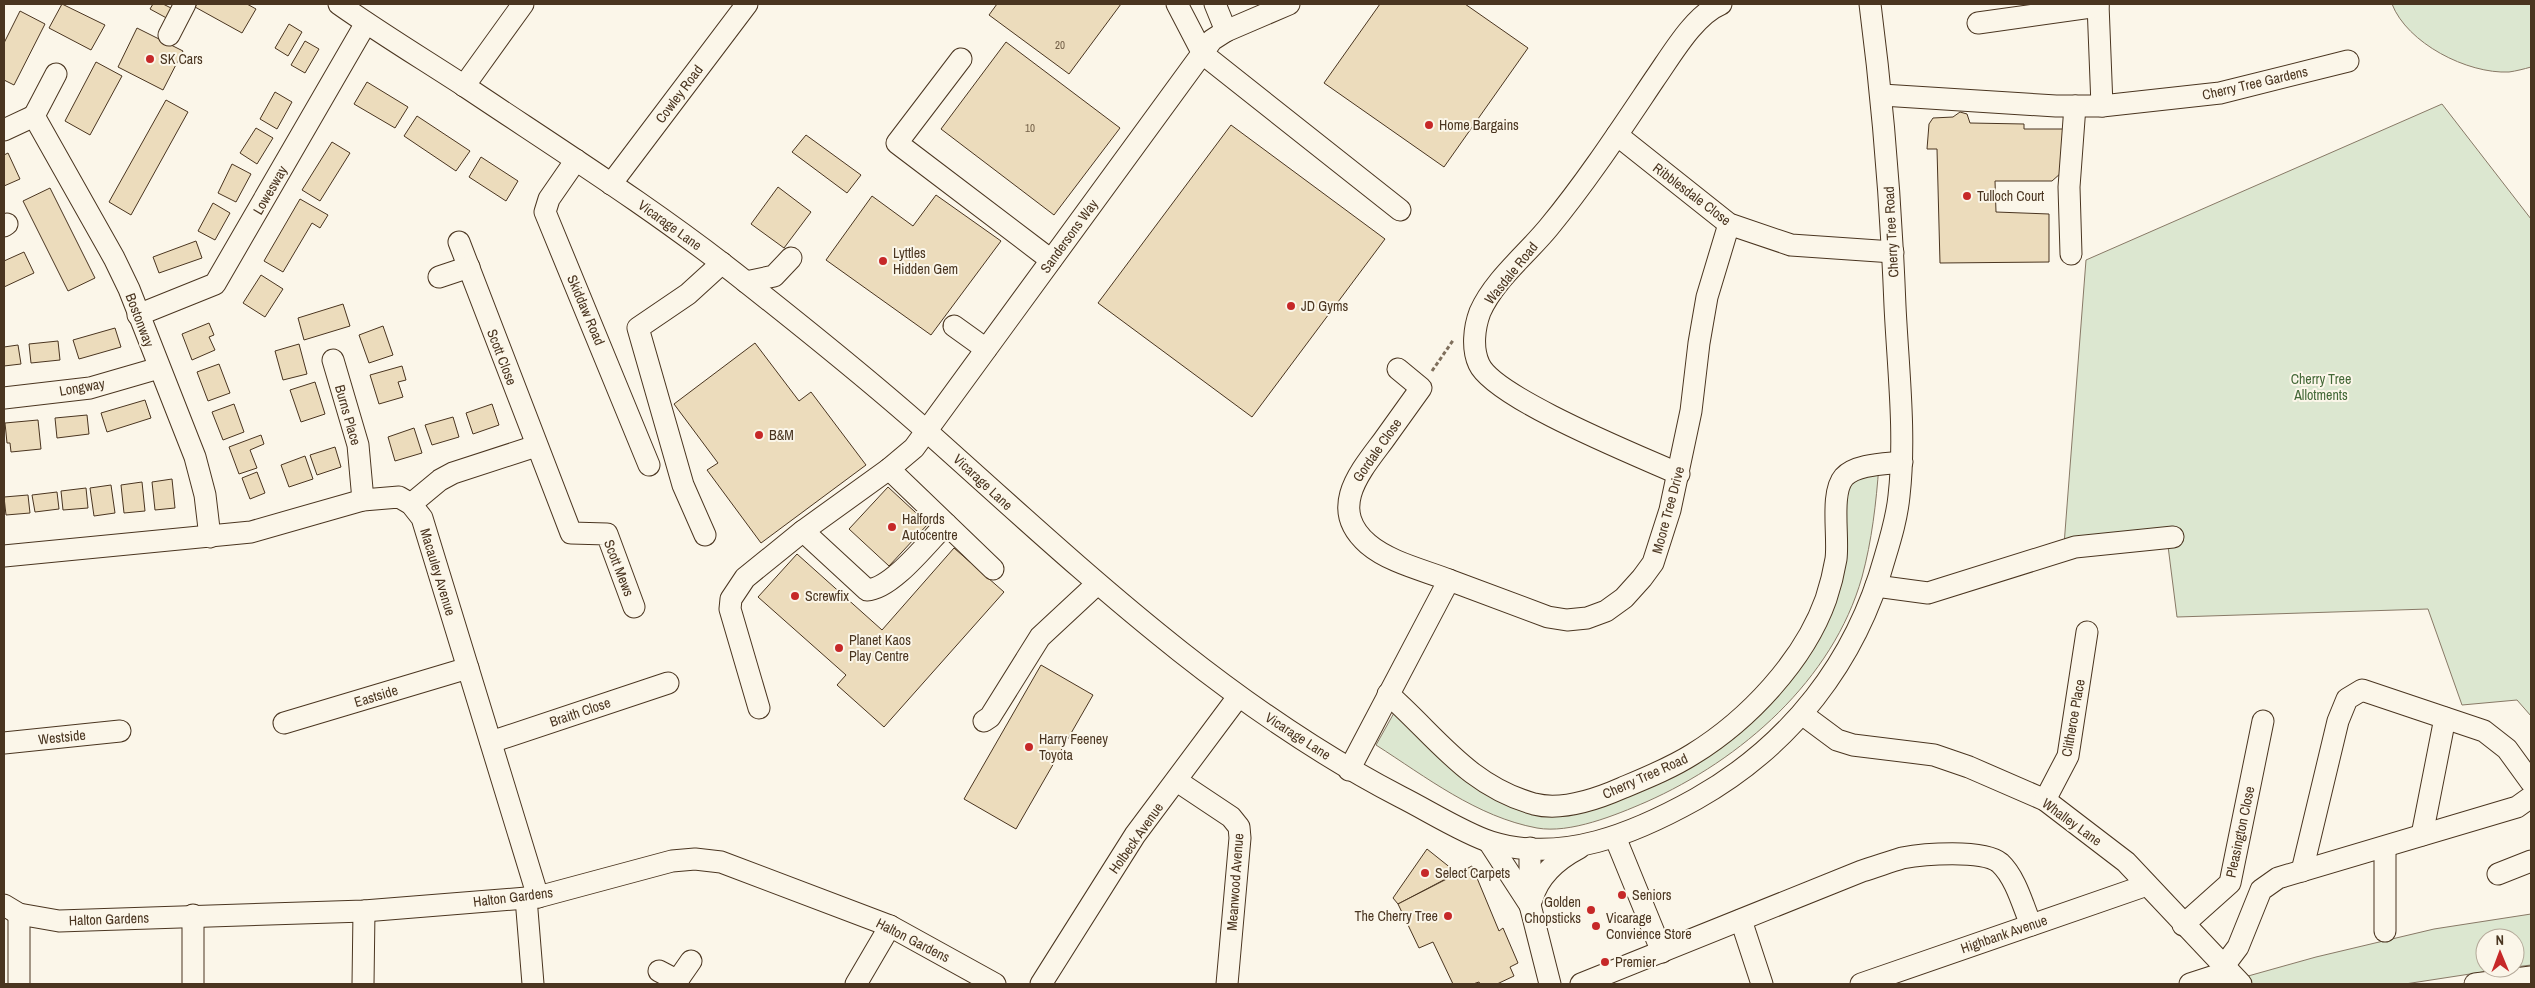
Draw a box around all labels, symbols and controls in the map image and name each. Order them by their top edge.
house number: 20 [1055,38,1065,52]
place label: SK Cars [160,50,203,68]
marker: SK Cars [144,53,156,65]
street label: Cowley Road [651,61,707,127]
street label: Cherry Tree Gardens [2200,62,2310,104]
place label: Home Bargains [1439,116,1519,134]
marker: Home Bargains [1423,119,1435,131]
house number: 10 [1025,121,1035,135]
street label: Ribblesdale Close [1649,159,1735,229]
street label: Lowesway [249,162,291,218]
street label: Cherry Tree Road [1880,186,1902,278]
place label: Tulloch Court [1977,187,2044,205]
marker: Tulloch Court [1961,190,1973,202]
street label: Sandersons Way [1036,195,1102,276]
street label: Vicarage Lane [635,196,705,254]
street label: Wasdale Road [1480,238,1542,308]
place label: Lyttles Hidden Gem [893,244,958,278]
marker: Lyttles Hidden Gem [877,255,889,267]
street label: Skiddaw Road [563,272,609,348]
street label: Bostonway [122,291,159,350]
place label: JD Gyms [1301,297,1348,315]
marker: JD Gyms [1285,300,1297,312]
street label: Scott Close [483,326,521,388]
park label: Cherry Tree Allotments [2291,370,2351,404]
street label: Longway [58,374,106,400]
street label: Burns Place [331,383,365,447]
street label: Gordale Close [1349,415,1405,485]
place label: B&M [769,426,794,444]
marker: B&M [753,429,765,441]
street label: Vicarage Lane [950,450,1016,514]
street label: Moore Tree Drive [1648,465,1688,555]
place label: Halfords Autocentre [901,510,958,544]
marker: Halfords Autocentre [886,521,898,533]
street label: Macauley Avenue [416,526,460,618]
street label: Scott Mews [600,537,638,599]
place label: Screwfix [805,587,849,605]
marker: Screwfix [789,590,801,602]
place label: Planet Kaos Play Centre [849,631,911,665]
marker: Planet Kaos Play Centre [833,642,845,654]
street label: Clitheroe Place [2057,678,2089,758]
street label: Eastside [352,681,400,711]
street label: Braith Close [547,693,613,731]
street label: Vicarage Lane [1262,708,1334,764]
street label: Westside [37,726,87,748]
place label: Harry Feeney Toyota [1039,730,1108,764]
marker: Harry Feeney Toyota [1023,741,1035,753]
street label: Cherry Tree Road [1600,749,1690,803]
street label: Pleasington Close [2222,785,2258,879]
street label: Whalley Lane [2039,794,2105,850]
street label: Holbeck Avenue [1105,799,1167,877]
street label: Meanwood Avenue [1223,833,1247,931]
place label: Select Carpets [1435,864,1511,882]
marker: Select Carpets [1419,867,1431,879]
street label: Halton Gardens [472,883,554,911]
place label: Seniors [1632,886,1672,904]
marker: Seniors [1616,889,1628,901]
place label: Golden Chopsticks [1524,893,1581,927]
marker: Golden Chopsticks [1585,904,1597,916]
place label: The Cherry Tree [1354,907,1438,925]
street label: Halton Gardens [69,909,150,929]
place label: Vicarage Convience Store [1606,909,1692,943]
marker: The Cherry Tree [1442,910,1454,922]
street label: Highbank Avenue [1958,911,2050,957]
street label: Halton Gardens [873,914,953,966]
marker: Vicarage Convience Store [1590,920,1602,932]
north arrow [2475,928,2525,978]
text: N [2495,931,2504,949]
place label: Premier [1615,953,1656,971]
marker: Premier [1599,956,1611,968]

